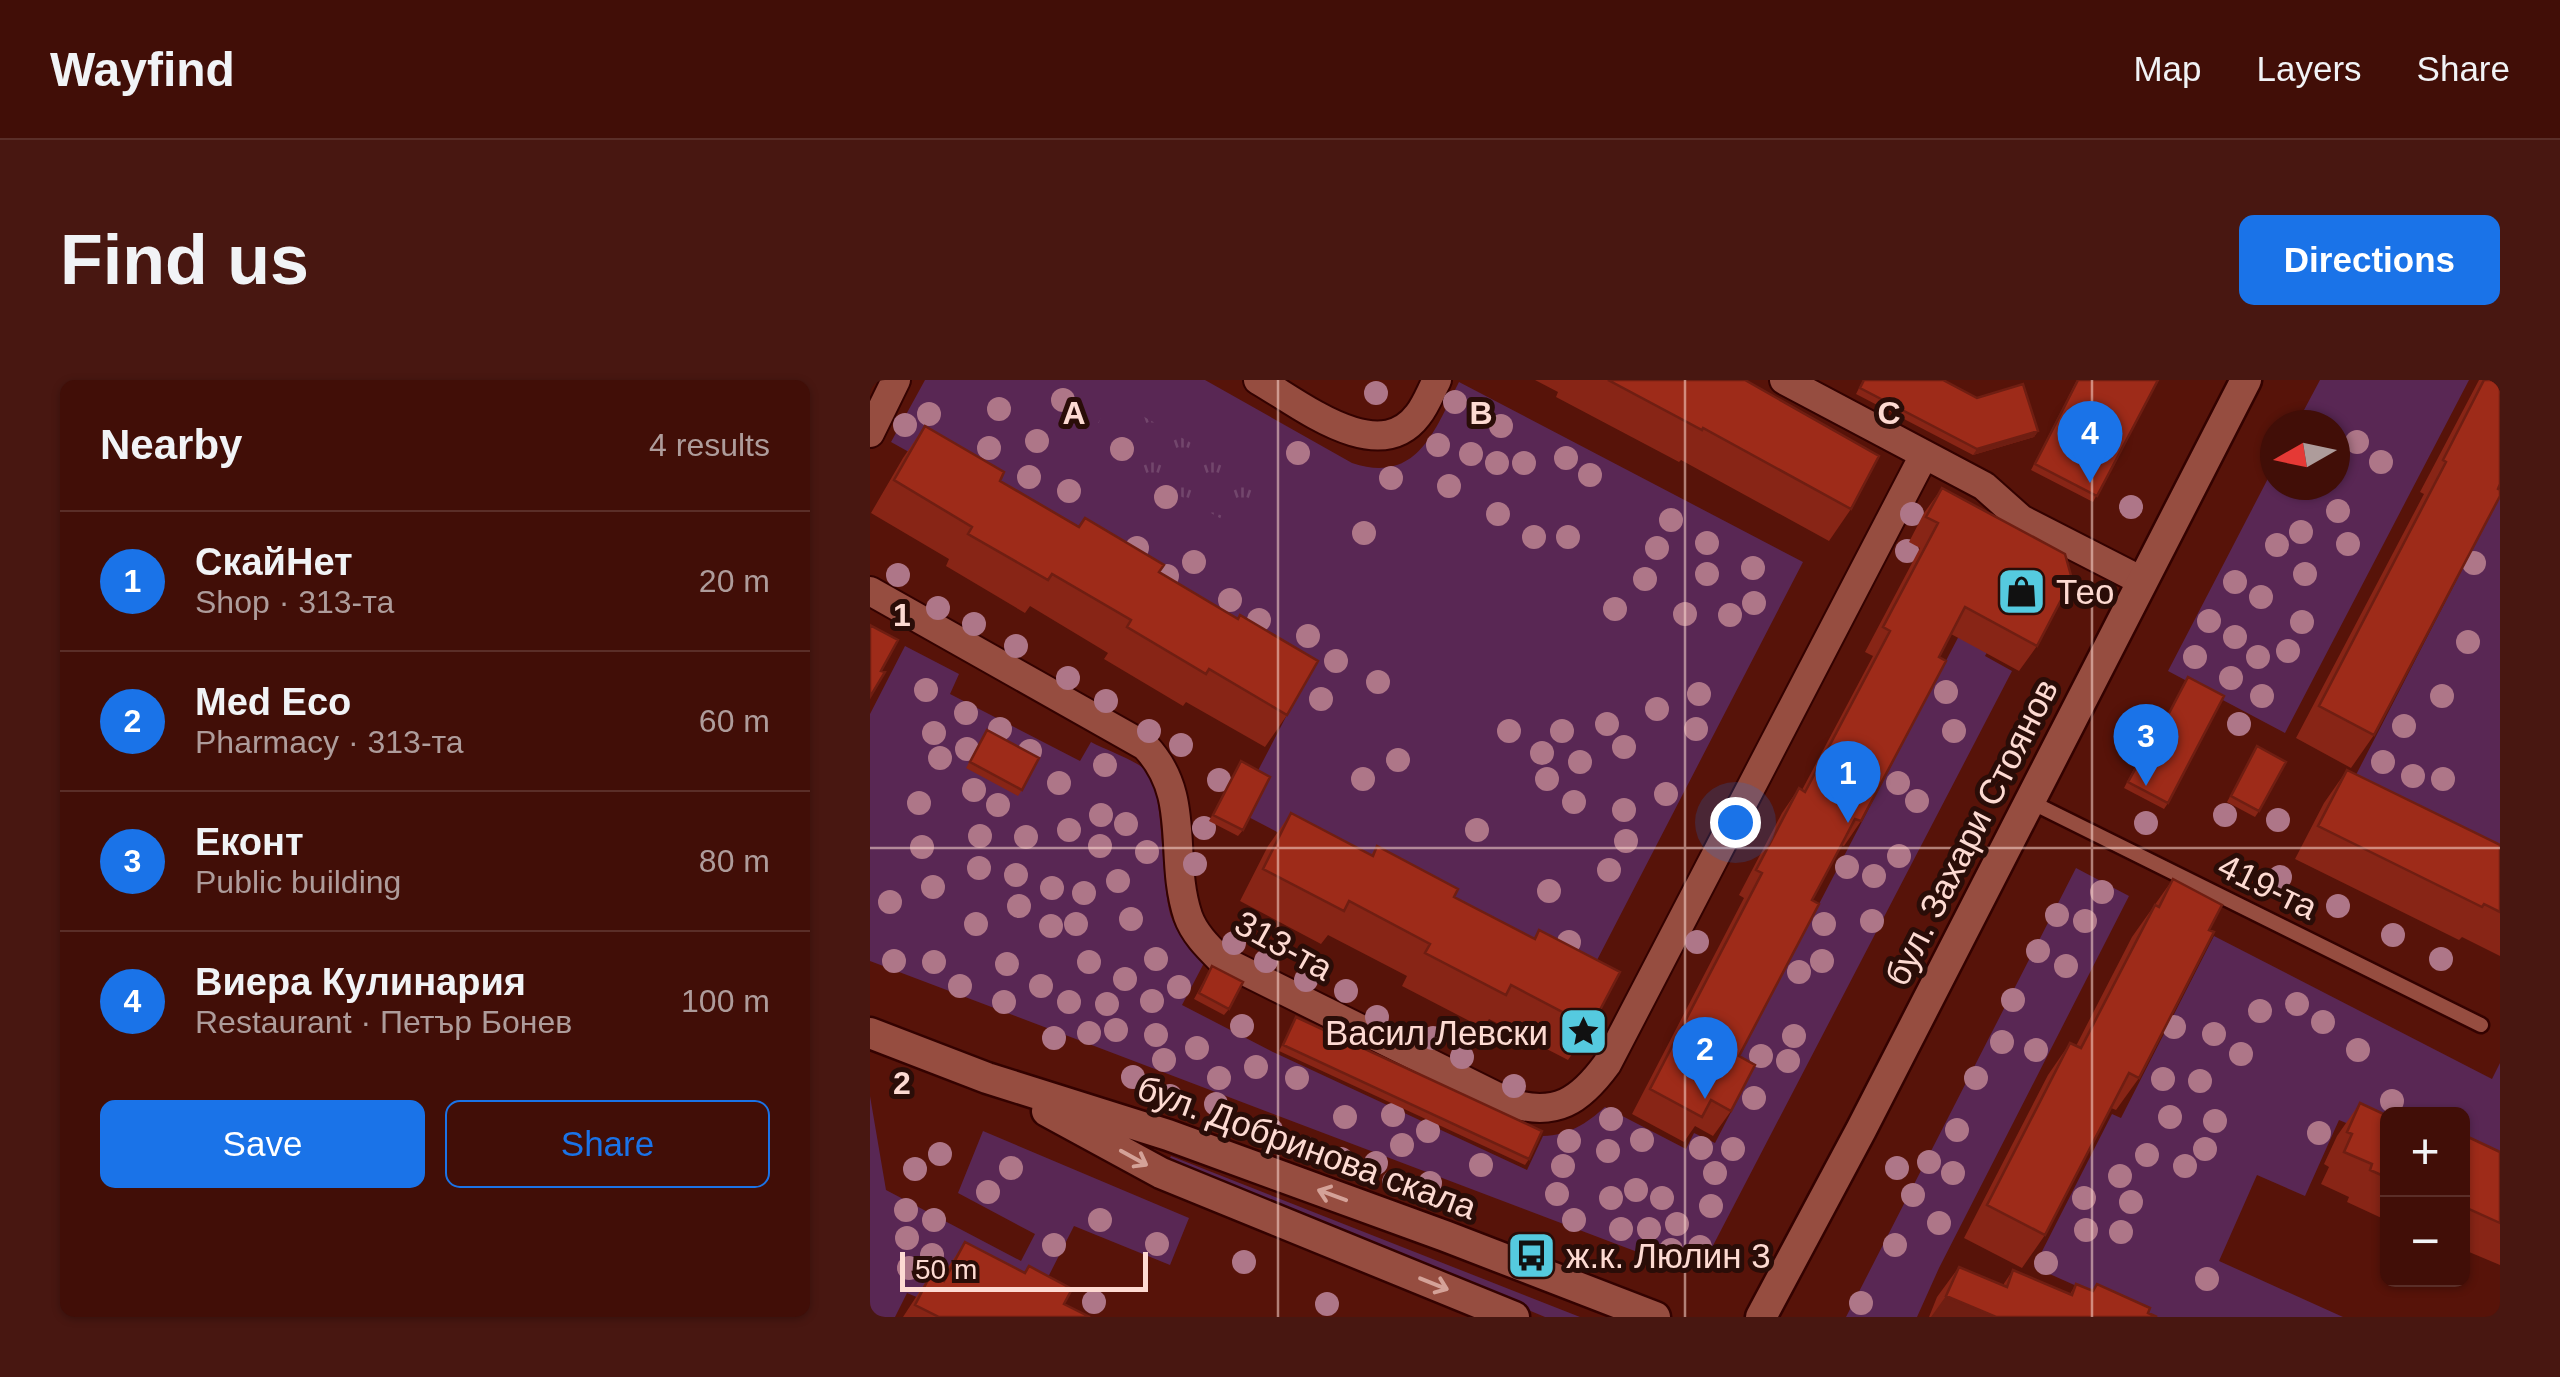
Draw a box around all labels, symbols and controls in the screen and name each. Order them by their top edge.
text: Wayfind [50,43,235,96]
text: Map [2133,49,2202,88]
text: Layers [2257,49,2362,88]
text: Share [2417,49,2510,88]
button: Directions [2239,215,2500,305]
text: Find us [60,221,309,299]
text: A [1062,395,1086,431]
text: B [1469,395,1493,431]
text: C [1877,395,1901,431]
pin: 4 [2058,401,2122,483]
north arrow [2260,410,2350,500]
text: Nearby [100,421,242,468]
text: 4 results [649,427,770,463]
text: СкайНет [195,541,353,583]
text: 1 [124,563,141,599]
text: 20 m [699,563,770,599]
shop icon: Тео [1995,565,2047,617]
place label: Тео [2056,572,2114,611]
text: Shop · 313-та [195,584,394,620]
text: 1 [893,597,911,633]
street label: бул. Захари Стоянов [1877,672,2065,992]
text: Med Eco [195,681,351,723]
text: 2 [124,703,141,739]
text: 60 m [699,703,770,739]
pin: 3 [2114,704,2178,786]
text: Pharmacy · 313-та [195,724,464,760]
pin: 1 [1816,740,1880,823]
your location [1710,797,1761,848]
text: Еконт [195,821,304,863]
text: 3 [124,843,141,879]
text: 80 m [699,843,770,879]
street label: 419-та [2212,845,2324,927]
text: Public building [195,864,401,900]
street label: 313-та [1229,902,1340,988]
text: Виера Кулинария [195,961,526,1003]
text: 4 [124,983,141,1019]
text: 100 m [681,983,770,1019]
text: Restaurant · Петър Бонев [195,1004,572,1040]
place icon: Васил Левски [1557,1006,1609,1058]
place label: Васил Левски [1325,1013,1548,1052]
pin: 2 [1672,1016,1738,1099]
text: 2 [893,1065,911,1101]
street label: бул. Добринова скала [1132,1068,1482,1227]
button: Save [100,1100,425,1188]
button: Share [445,1100,770,1188]
map controls [2380,1107,2470,1287]
button: + [2380,1107,2470,1197]
one-way arrow [1119,1149,1149,1169]
one-way arrow [1318,1185,1349,1203]
button: − [2380,1197,2470,1287]
bus stop icon: ж.к. Люлин 3 [1505,1229,1557,1281]
place label: ж.к. Люлин 3 [1566,1236,1771,1275]
scale bar [900,1247,1148,1291]
text: 50 m [915,1254,977,1285]
one-way arrow [1418,1277,1449,1295]

